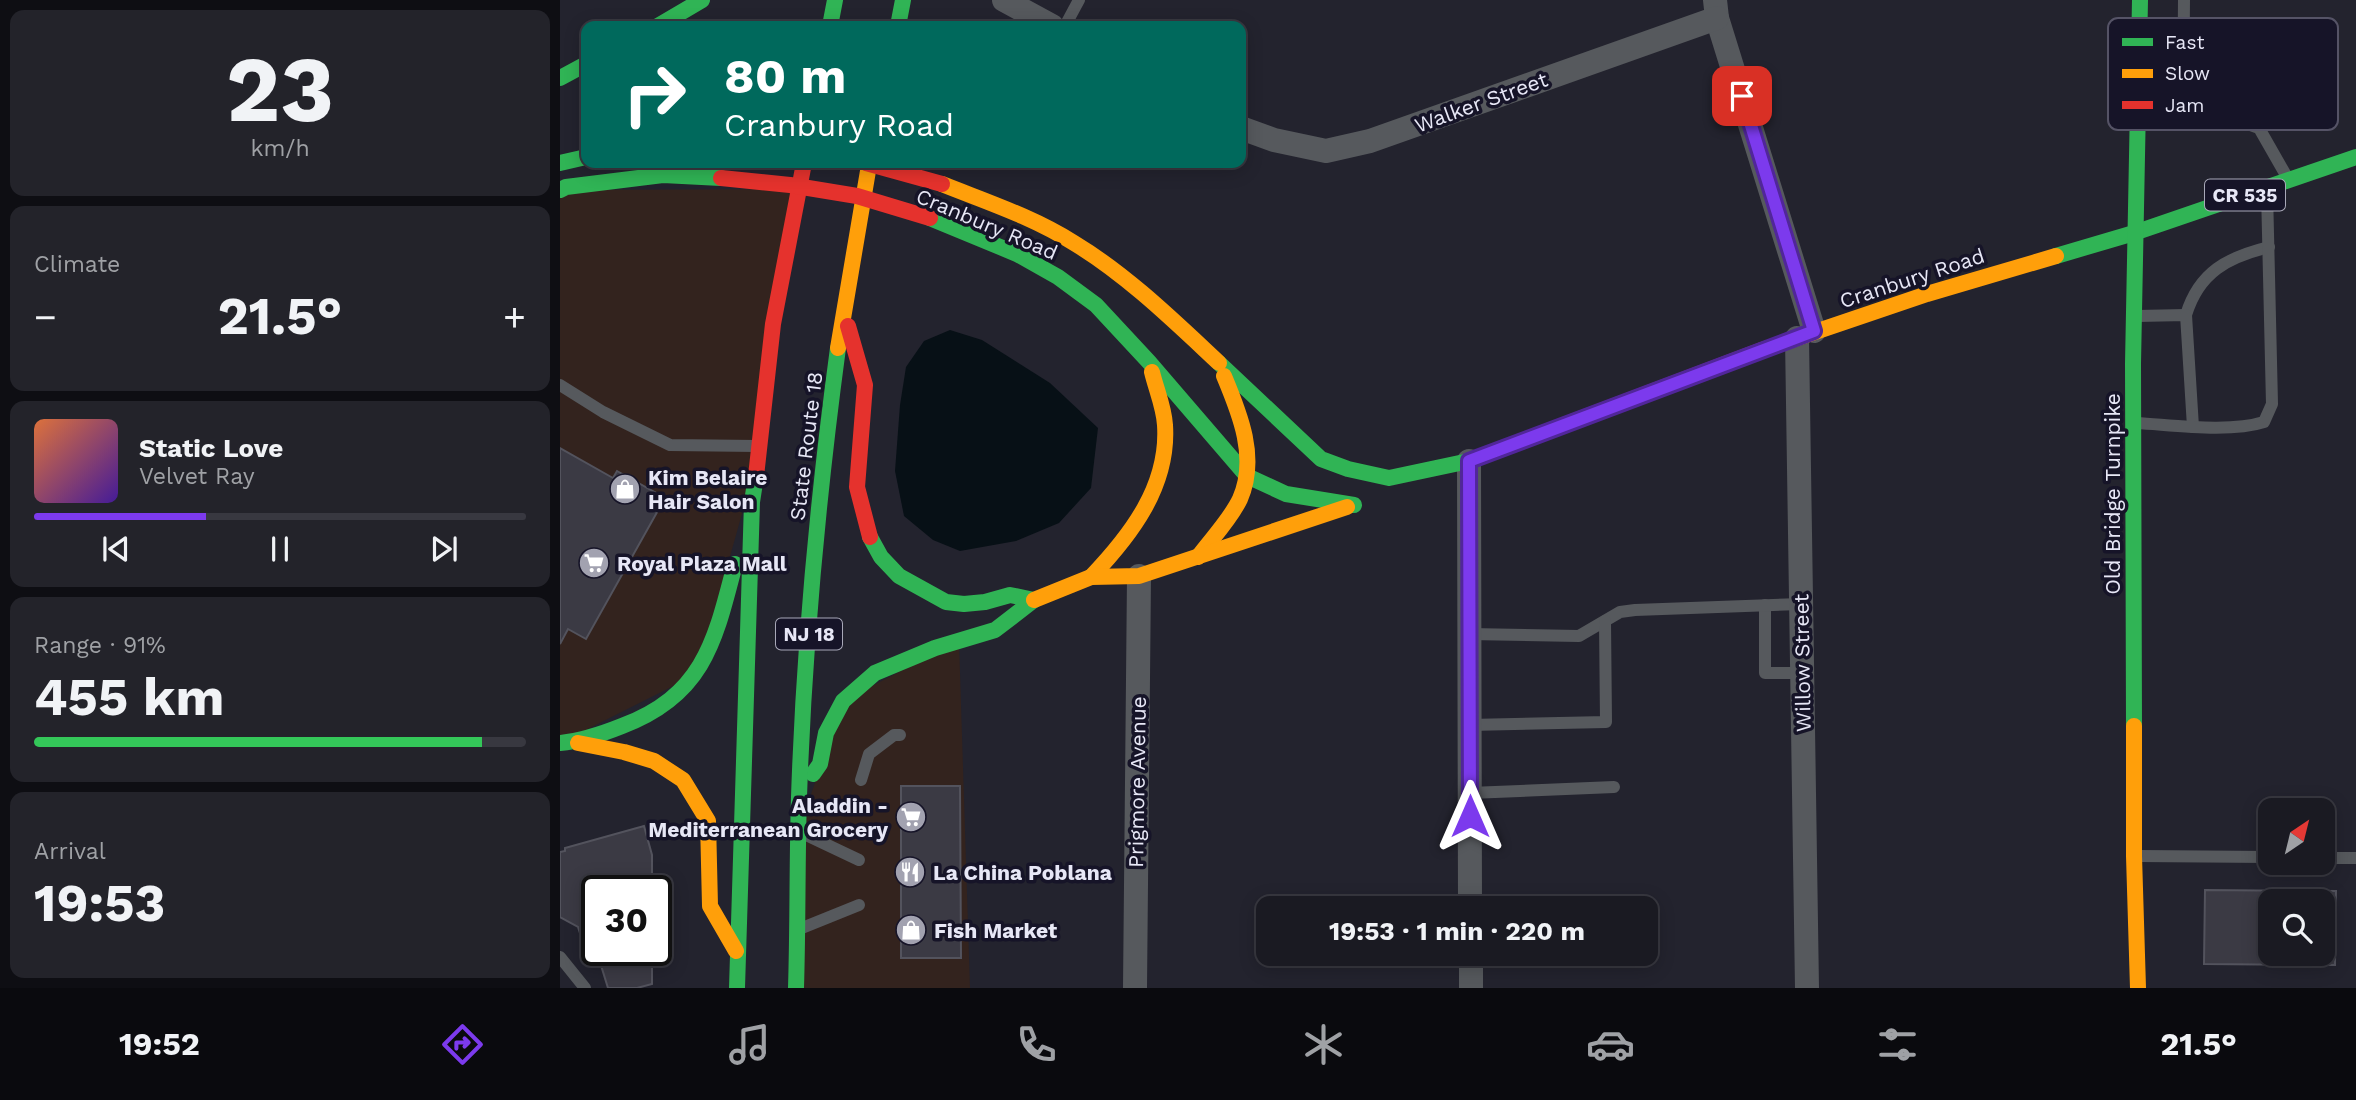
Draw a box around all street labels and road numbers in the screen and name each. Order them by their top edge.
street label: Walker Street [1411,66,1551,138]
road number: CR 535 [2205,180,2285,210]
street label: Cranbury Road [913,183,1061,265]
street label: Cranbury Road [1836,243,1988,313]
street label: State Route 18 [784,370,828,522]
street label: Old Bridge Turnpike [2100,393,2125,595]
street label: Willow Street [1788,593,1816,732]
road number: NJ 18 [776,618,842,650]
street label: Prigmore Avenue [1123,696,1151,868]

